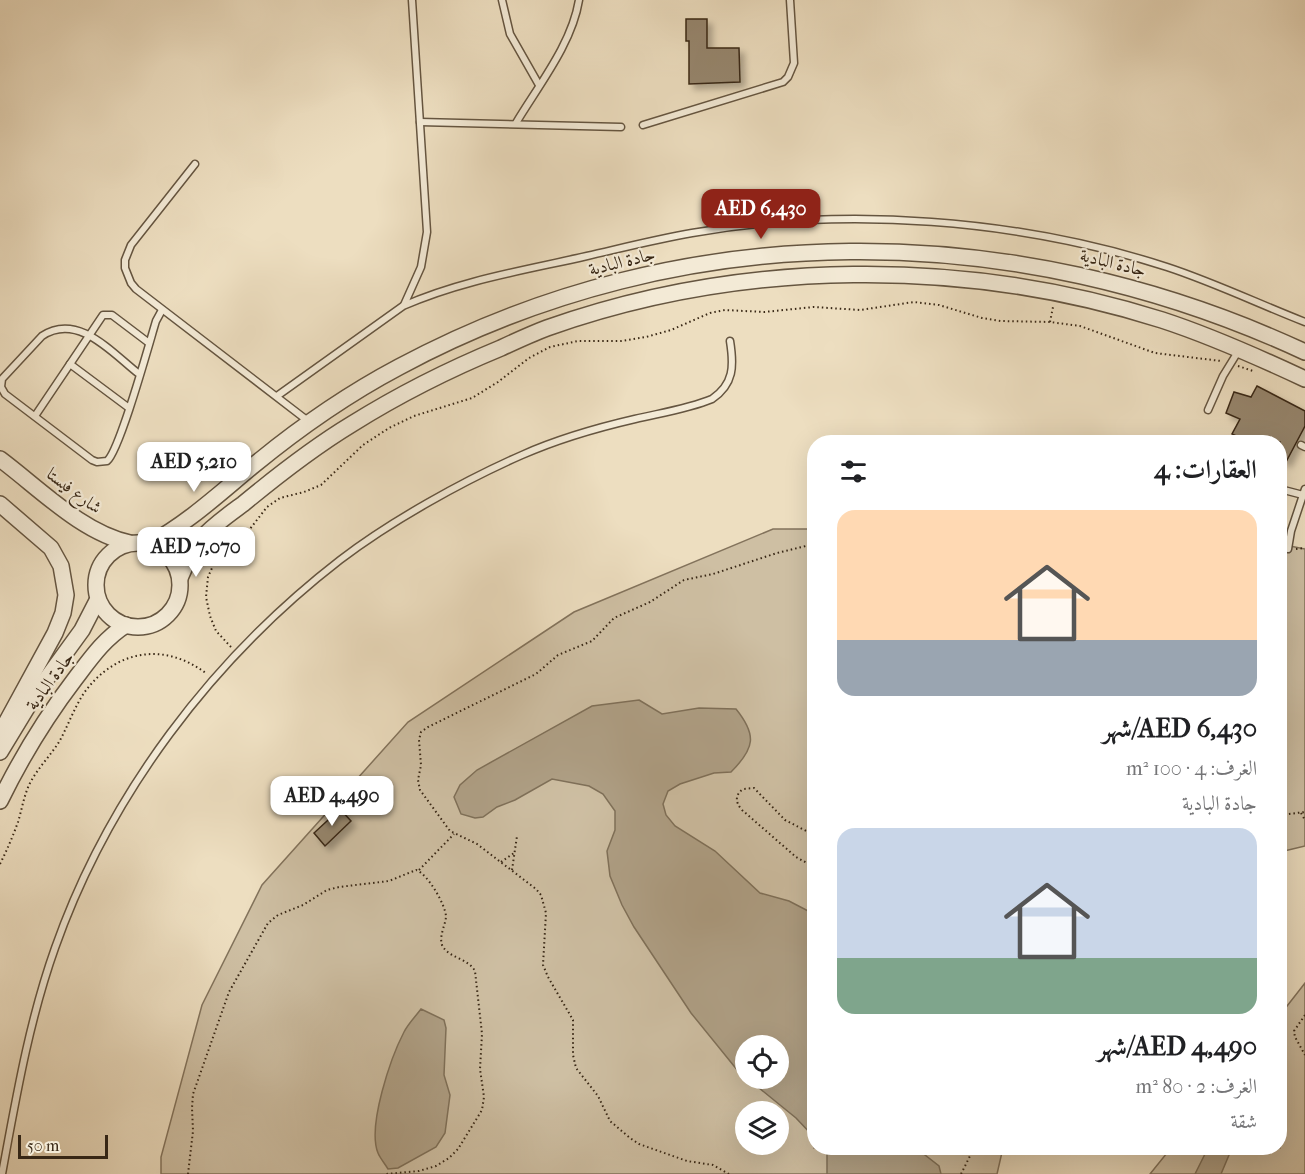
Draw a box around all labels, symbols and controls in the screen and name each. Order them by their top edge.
pin: AED 6,430 [692,189,830,240]
text: AED 6,430 [715,197,807,220]
street label: جادة البادية [587,244,657,280]
street label: جادة البادية [1078,245,1148,281]
pin: AED 5,210 [125,442,263,493]
text: AED 5,210 [151,450,237,473]
text: العقارات: 4 [1154,454,1257,485]
icon: filters [837,455,870,488]
street label: شارع فيستا [40,463,106,522]
pin: AED 7,070 [127,527,265,578]
text: AED 7,070 [151,535,241,558]
icon: home [993,549,1101,657]
street label: جادة البادية [22,648,78,714]
text: AED 6,430/شهر [1102,713,1257,744]
text: الغرف: 4 · 100 m² [1126,757,1257,780]
pin: AED 4,490 [263,776,401,827]
text: AED 4,490 [284,784,380,807]
text: جادة البادية [1182,792,1257,815]
icon: home [993,867,1101,975]
text: AED 4,490/شهر [1097,1031,1257,1062]
map controls [735,1035,789,1155]
button: locate [735,1035,789,1089]
text: الغرف: 2 · 80 m² [1136,1075,1257,1098]
button: layers [735,1101,789,1155]
text: شقة [1231,1110,1257,1133]
scale bar [18,1132,108,1160]
text: 50 m [27,1136,59,1155]

